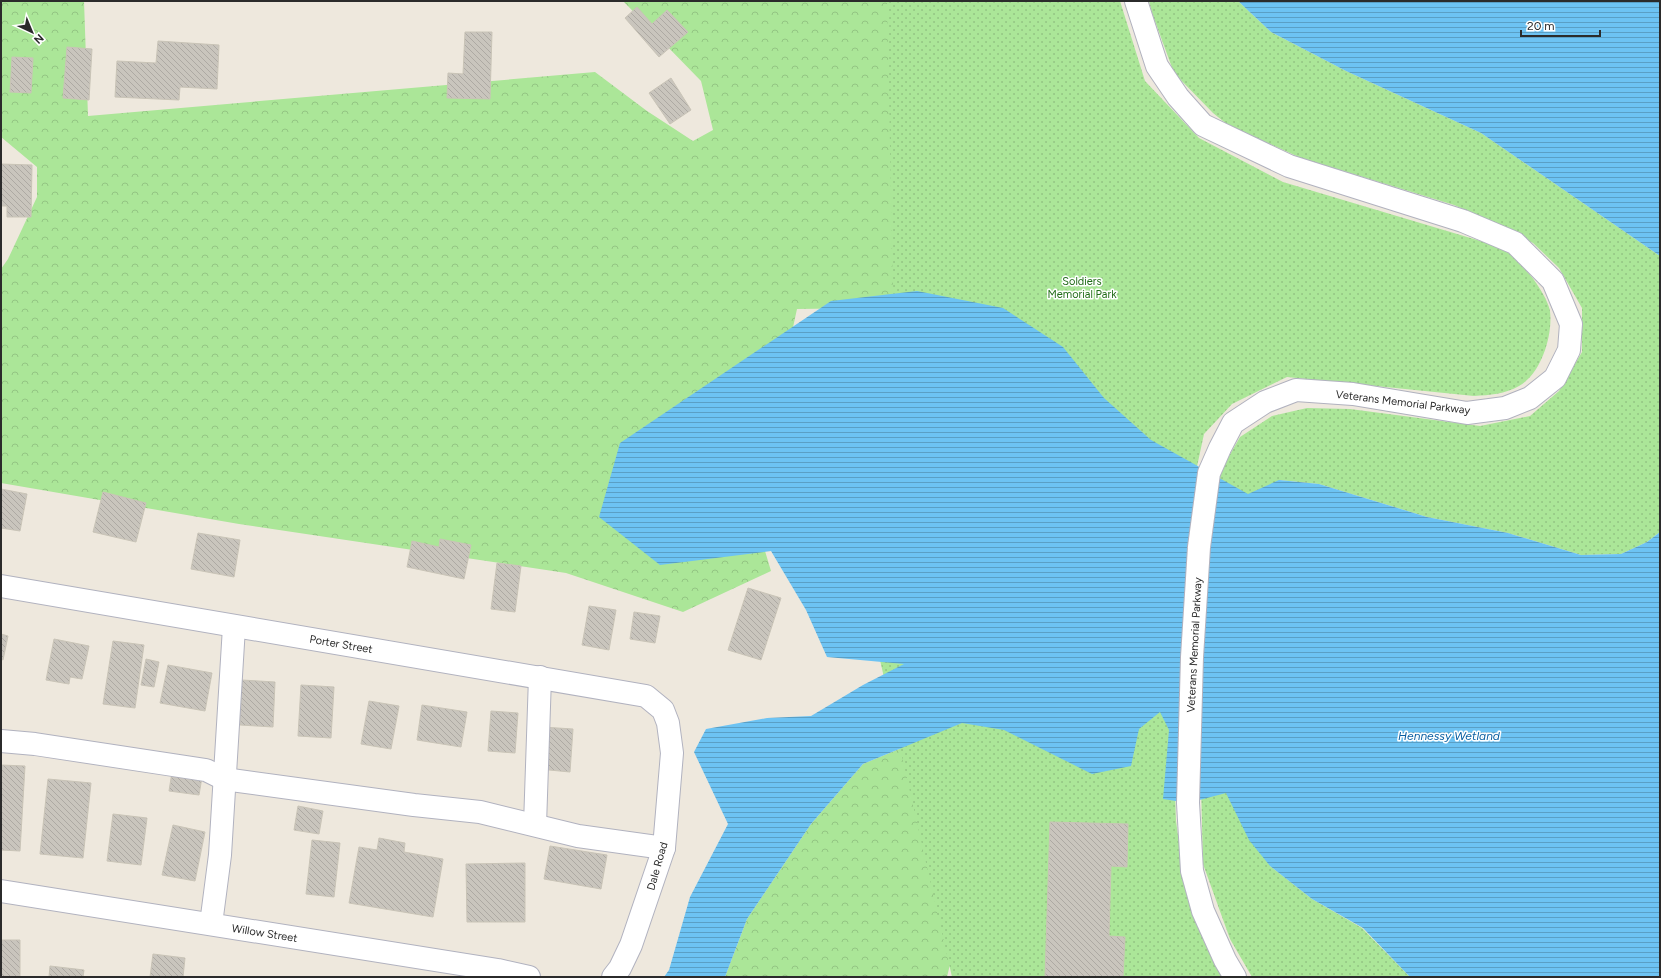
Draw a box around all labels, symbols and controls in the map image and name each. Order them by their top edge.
north arrow [12,12,52,52]
scale bar [1521,12,1600,38]
text: 20 m [1527,19,1555,33]
text: N [31,31,46,46]
park label: Soldiers Memorial Park [1048,275,1117,301]
street label: Veterans Memorial Parkway [1335,388,1471,417]
street label: Veterans Memorial Parkway [1184,577,1205,713]
street label: Porter Street [308,633,374,656]
water label: Hennessy Wetland [1398,729,1501,743]
street label: Dale Road [644,840,671,892]
street label: Willow Street [231,922,298,945]

